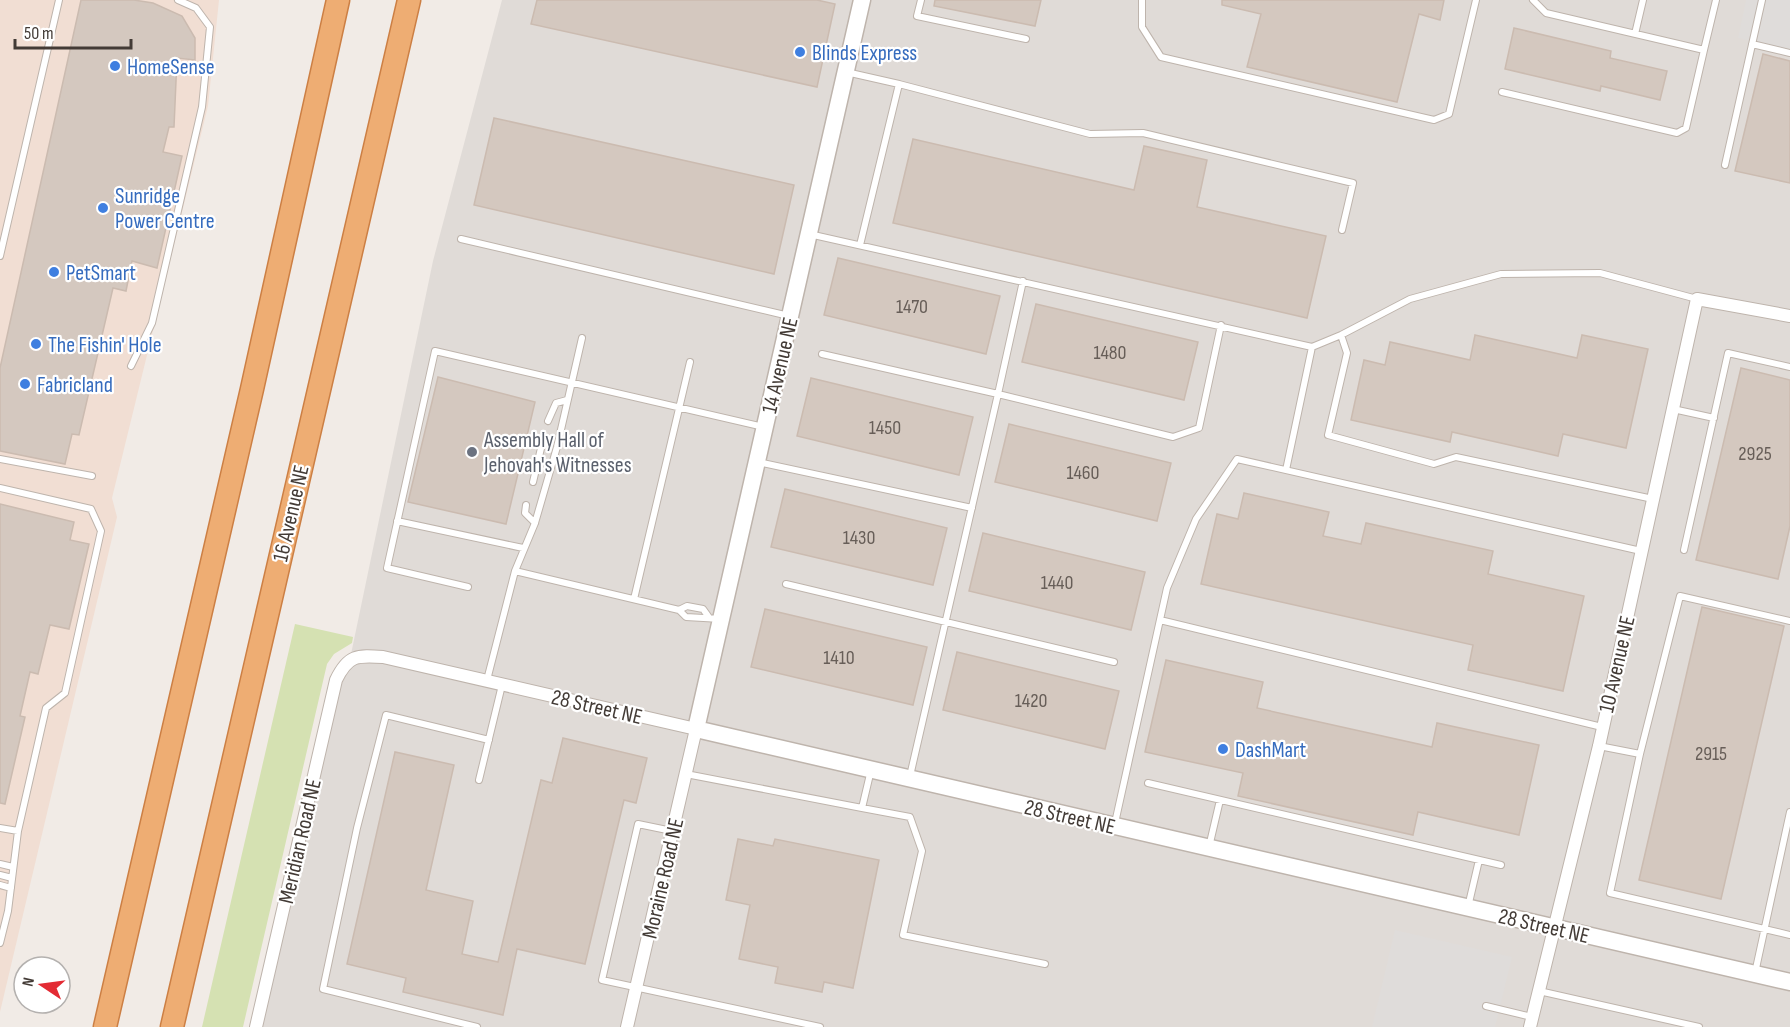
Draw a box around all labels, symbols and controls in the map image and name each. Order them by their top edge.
scale bar [15,12,130,50]
text: 50 m [24,23,54,44]
place label: Blinds Express [812,40,917,67]
marker: Blinds Express [793,45,807,59]
place label: HomeSense [127,54,215,81]
marker: HomeSense [108,59,122,73]
place label: Sunridge Power Centre [115,183,215,235]
marker: Sunridge Power Centre [96,201,110,215]
place label: PetSmart [66,260,136,287]
marker: PetSmart [47,265,61,279]
house number: 1470 [896,295,928,319]
street label: 14 Avenue NE [756,315,805,416]
place label: The Fishin' Hole [48,332,161,359]
marker: The Fishin' Hole [29,337,43,351]
house number: 1480 [1093,341,1127,365]
place label: Fabricland [37,372,113,399]
marker: Fabricland [18,377,32,391]
house number: 1450 [869,416,901,440]
place label: Assembly Hall of Jehovah's Witnesses [483,427,632,479]
house number: 2925 [1738,442,1772,466]
marker: Assembly Hall of Jehovah's Witnesses [465,445,479,459]
house number: 1460 [1066,461,1100,485]
street label: 16 Avenue NE [267,462,316,564]
house number: 1430 [843,526,875,550]
house number: 1440 [1041,571,1073,595]
street label: 10 Avenue NE [1593,613,1642,715]
house number: 1410 [823,646,855,670]
street label: 28 Street NE [549,684,645,731]
house number: 1420 [1015,689,1047,713]
place label: DashMart [1235,737,1307,764]
marker: DashMart [1216,742,1230,756]
house number: 2915 [1695,742,1727,766]
street label: Meridian Road NE [273,776,328,906]
street label: 28 Street NE [1022,794,1118,841]
street label: Moraine Road NE [636,815,690,941]
street label: 28 Street NE [1496,903,1592,950]
north arrow [12,955,72,1015]
text: N [19,976,39,988]

